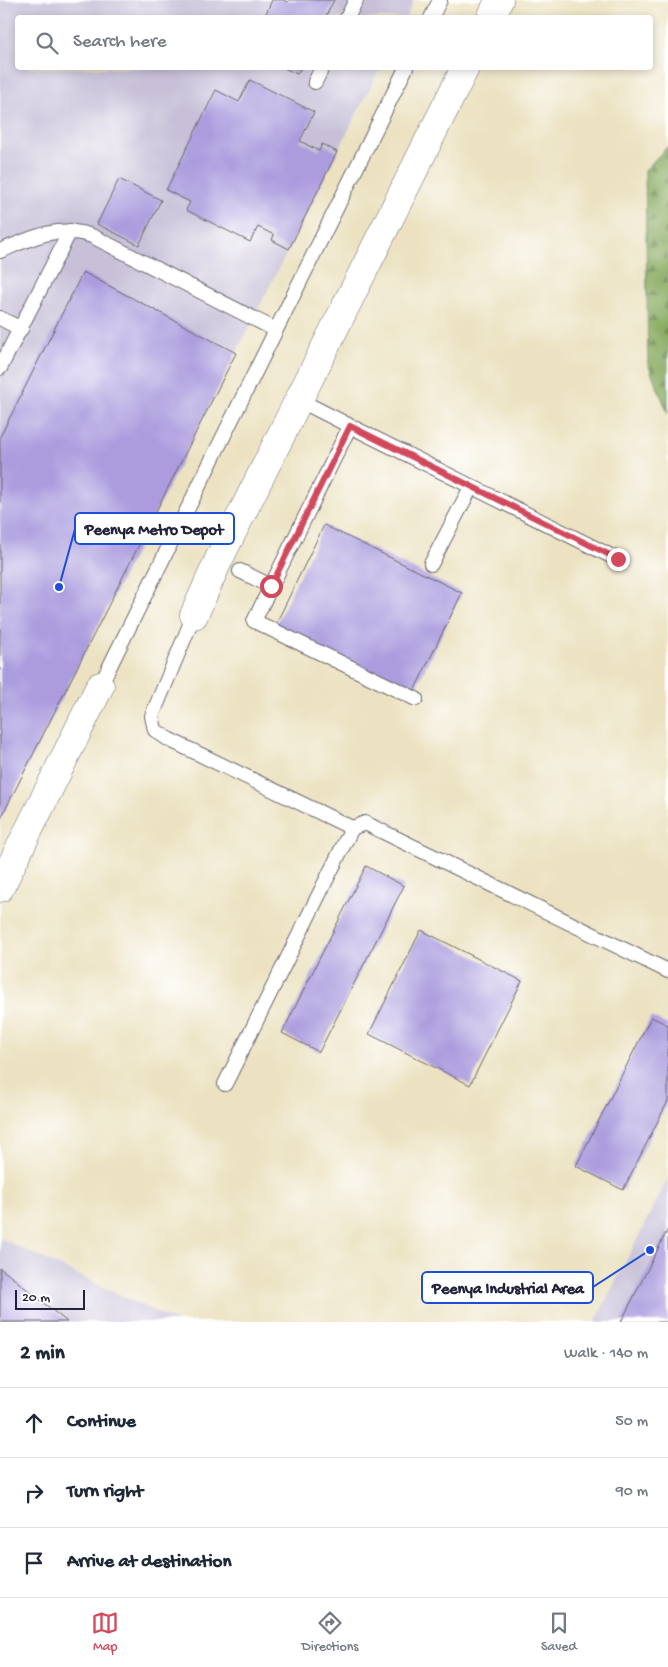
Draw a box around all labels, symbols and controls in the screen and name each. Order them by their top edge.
search box [15,15,653,70]
icon: search [33,29,61,57]
text: Search here [73,31,167,54]
callout: Peenya Metro Depot [75,513,234,544]
text: Peenya Metro Depot [84,522,225,541]
route end [607,548,630,571]
route start [260,575,283,598]
callout: Peenya Industrial Area [422,1272,593,1303]
text: Peenya Industrial Area [431,1281,585,1300]
scale bar [15,1287,85,1310]
text: 20 m [22,1290,50,1307]
text: 2 min [20,1342,65,1367]
text: Walk · 140 m [564,1345,648,1364]
icon: ahead [20,1409,48,1437]
text: Continue [67,1411,136,1434]
text: 50 m [615,1413,648,1432]
icon: right [20,1479,48,1507]
text: Turn right [67,1481,143,1504]
text: 90 m [616,1483,648,1502]
icon: arrive [20,1549,48,1577]
text: Arrive at destination [67,1551,231,1574]
tab: Map [91,1609,119,1656]
tab: Directions [302,1609,359,1656]
tab: Saved [541,1609,577,1656]

